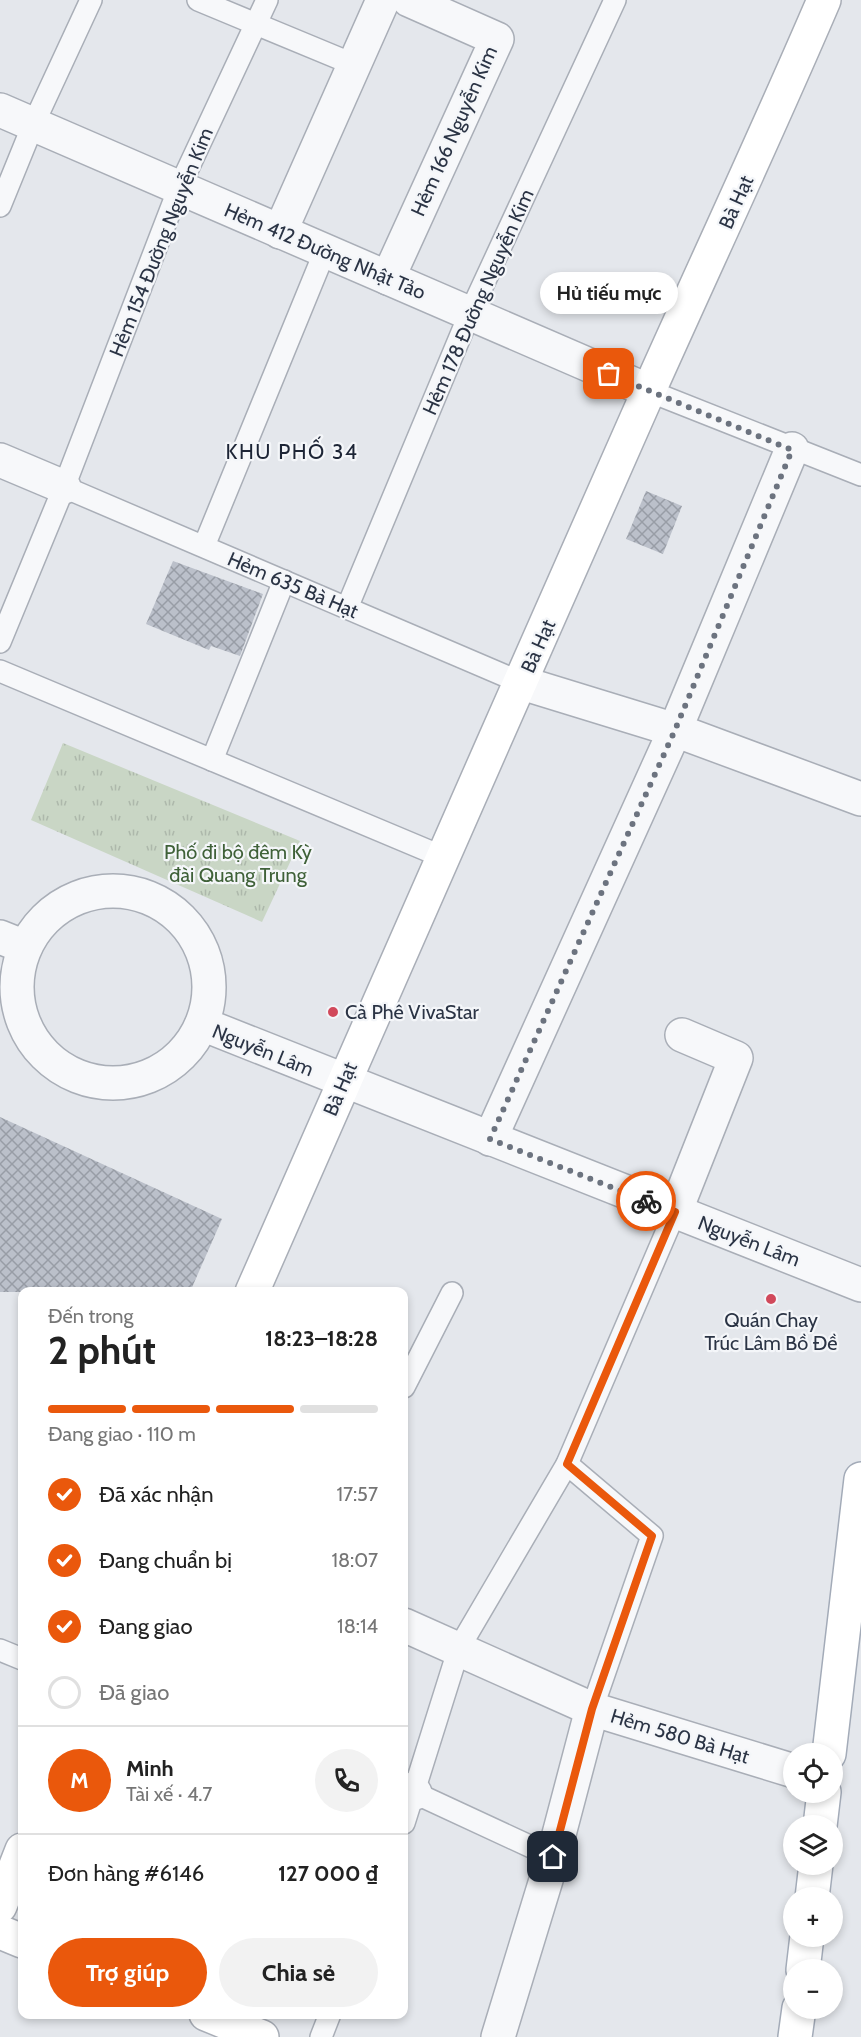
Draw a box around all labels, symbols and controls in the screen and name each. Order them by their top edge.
street label: Hẻm 166 Nguyễn Kim [406,42,502,220]
street label: Hẻm 154 Đường Nguyễn Kim [104,124,218,360]
street label: Bà Hạt [714,171,758,233]
street label: Hẻm 178 Đường Nguyễn Kim [417,185,539,419]
street label: Hẻm 412 Đường Nhật Tảo [221,198,429,304]
callout: Hủ tiếu mực [540,272,678,314]
text: Hủ tiếu mực [557,281,661,305]
pin [583,348,634,399]
icon: bag [592,357,625,390]
district label: KHU PHỐ 34 [226,436,358,464]
street label: Hẻm 635 Bà Hạt [224,547,362,623]
street label: Bà Hạt [516,615,560,677]
park label: Phố đi bộ đêm Kỳ đài Quang Trung [164,840,312,887]
place label: Cà Phê VivaStar [345,1000,480,1024]
marker: Cà Phê VivaStar [326,1005,340,1019]
street label: Nguyễn Lâm [209,1019,317,1081]
street label: Bà Hạt [318,1058,362,1120]
courier [616,1171,676,1231]
icon: bike [630,1185,663,1218]
street label: Nguyễn Lâm [695,1211,803,1271]
marker: Quán Chay Trúc Lâm Bồ Đề [764,1292,778,1306]
text: Đến trong [48,1304,133,1328]
place label: Quán Chay Trúc Lâm Bồ Đề [704,1308,838,1355]
text: 18:23–18:28 [265,1325,378,1352]
text: 2 phút [48,1326,156,1374]
text: Đang giao · 110 m [48,1422,196,1446]
icon: check [48,1478,81,1511]
text: Đã xác nhận [99,1481,213,1508]
text: 17:57 [336,1482,378,1506]
icon: check [48,1544,81,1577]
text: Đang chuẩn bị [99,1547,232,1574]
text: 18:07 [331,1548,378,1572]
icon: check [48,1610,81,1643]
text: Đang giao [99,1613,193,1640]
text: 18:14 [337,1614,378,1638]
text: Đã giao [99,1679,169,1706]
street label: Hẻm 580 Bà Hạt [608,1704,752,1769]
map controls [783,1743,843,2019]
button: locate [783,1743,843,1803]
button: phone [315,1749,378,1812]
text: Minh [126,1755,174,1782]
text: M [70,1767,89,1794]
text: Tài xế · 4.7 [126,1782,212,1806]
button: layers [783,1815,843,1875]
pin [527,1831,578,1882]
icon: home [536,1840,569,1873]
text: Đơn hàng #6146 [48,1860,204,1887]
text: 127 000 ₫ [278,1860,378,1887]
button: + [783,1887,843,1947]
button: Trợ giúp [48,1938,207,2007]
button: Chia sẻ [219,1938,378,2007]
button: − [783,1959,843,2019]

